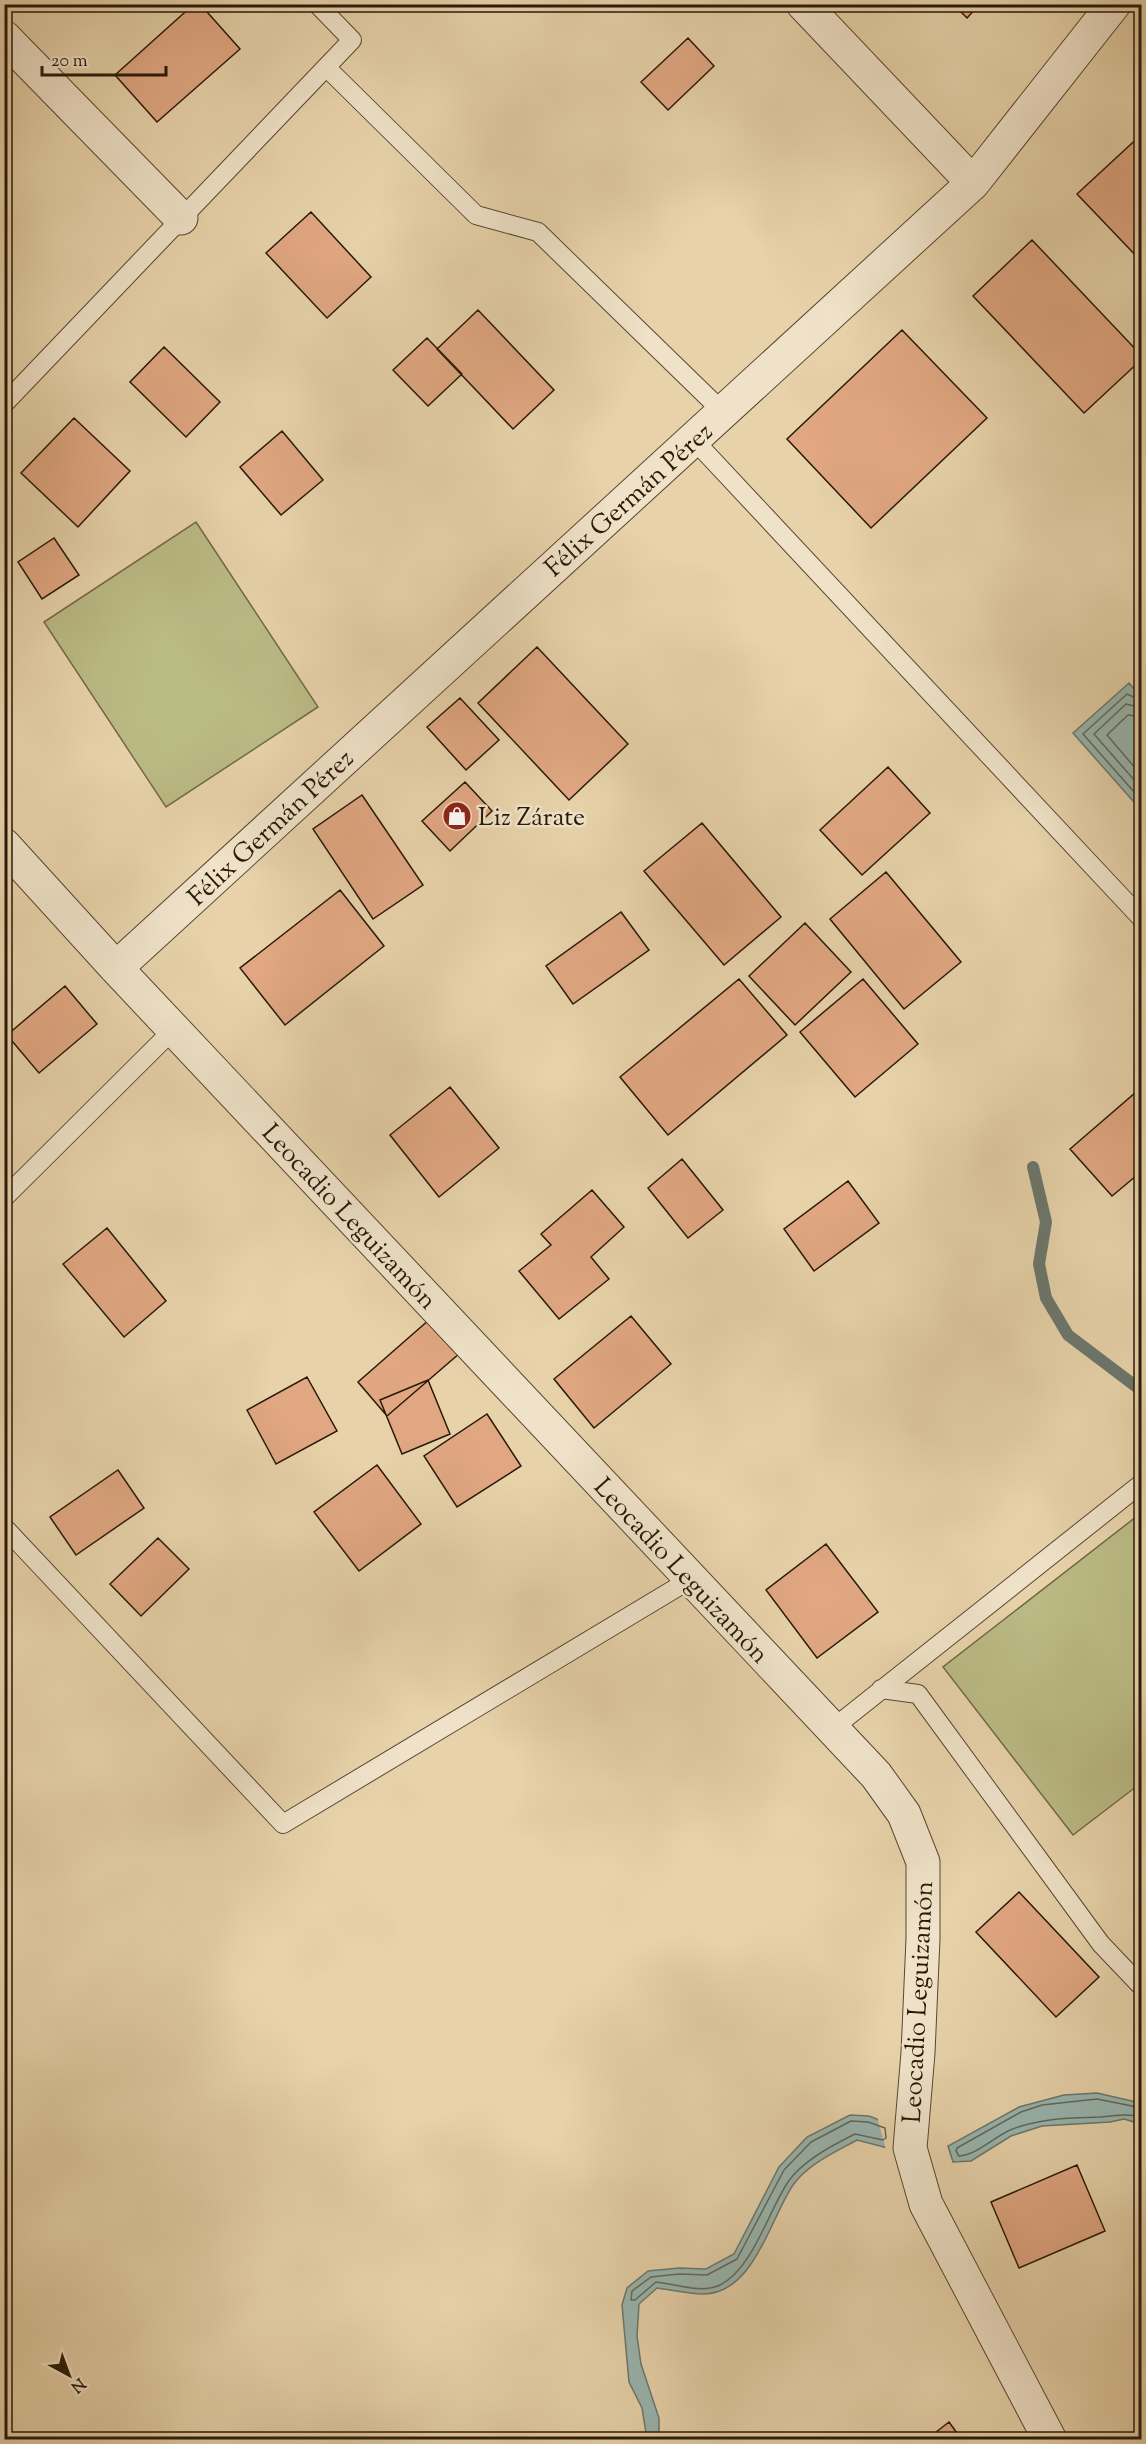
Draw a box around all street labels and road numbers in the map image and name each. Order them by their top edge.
street label: Félix Germán Pérez [537,415,722,587]
street label: Félix Germán Pérez [180,742,363,916]
street label: Leocadio Leguizamón [252,1116,444,1319]
street label: Leocadio Leguizamón [584,1470,776,1673]
street label: Leocadio Leguizamón [895,1880,944,2124]

